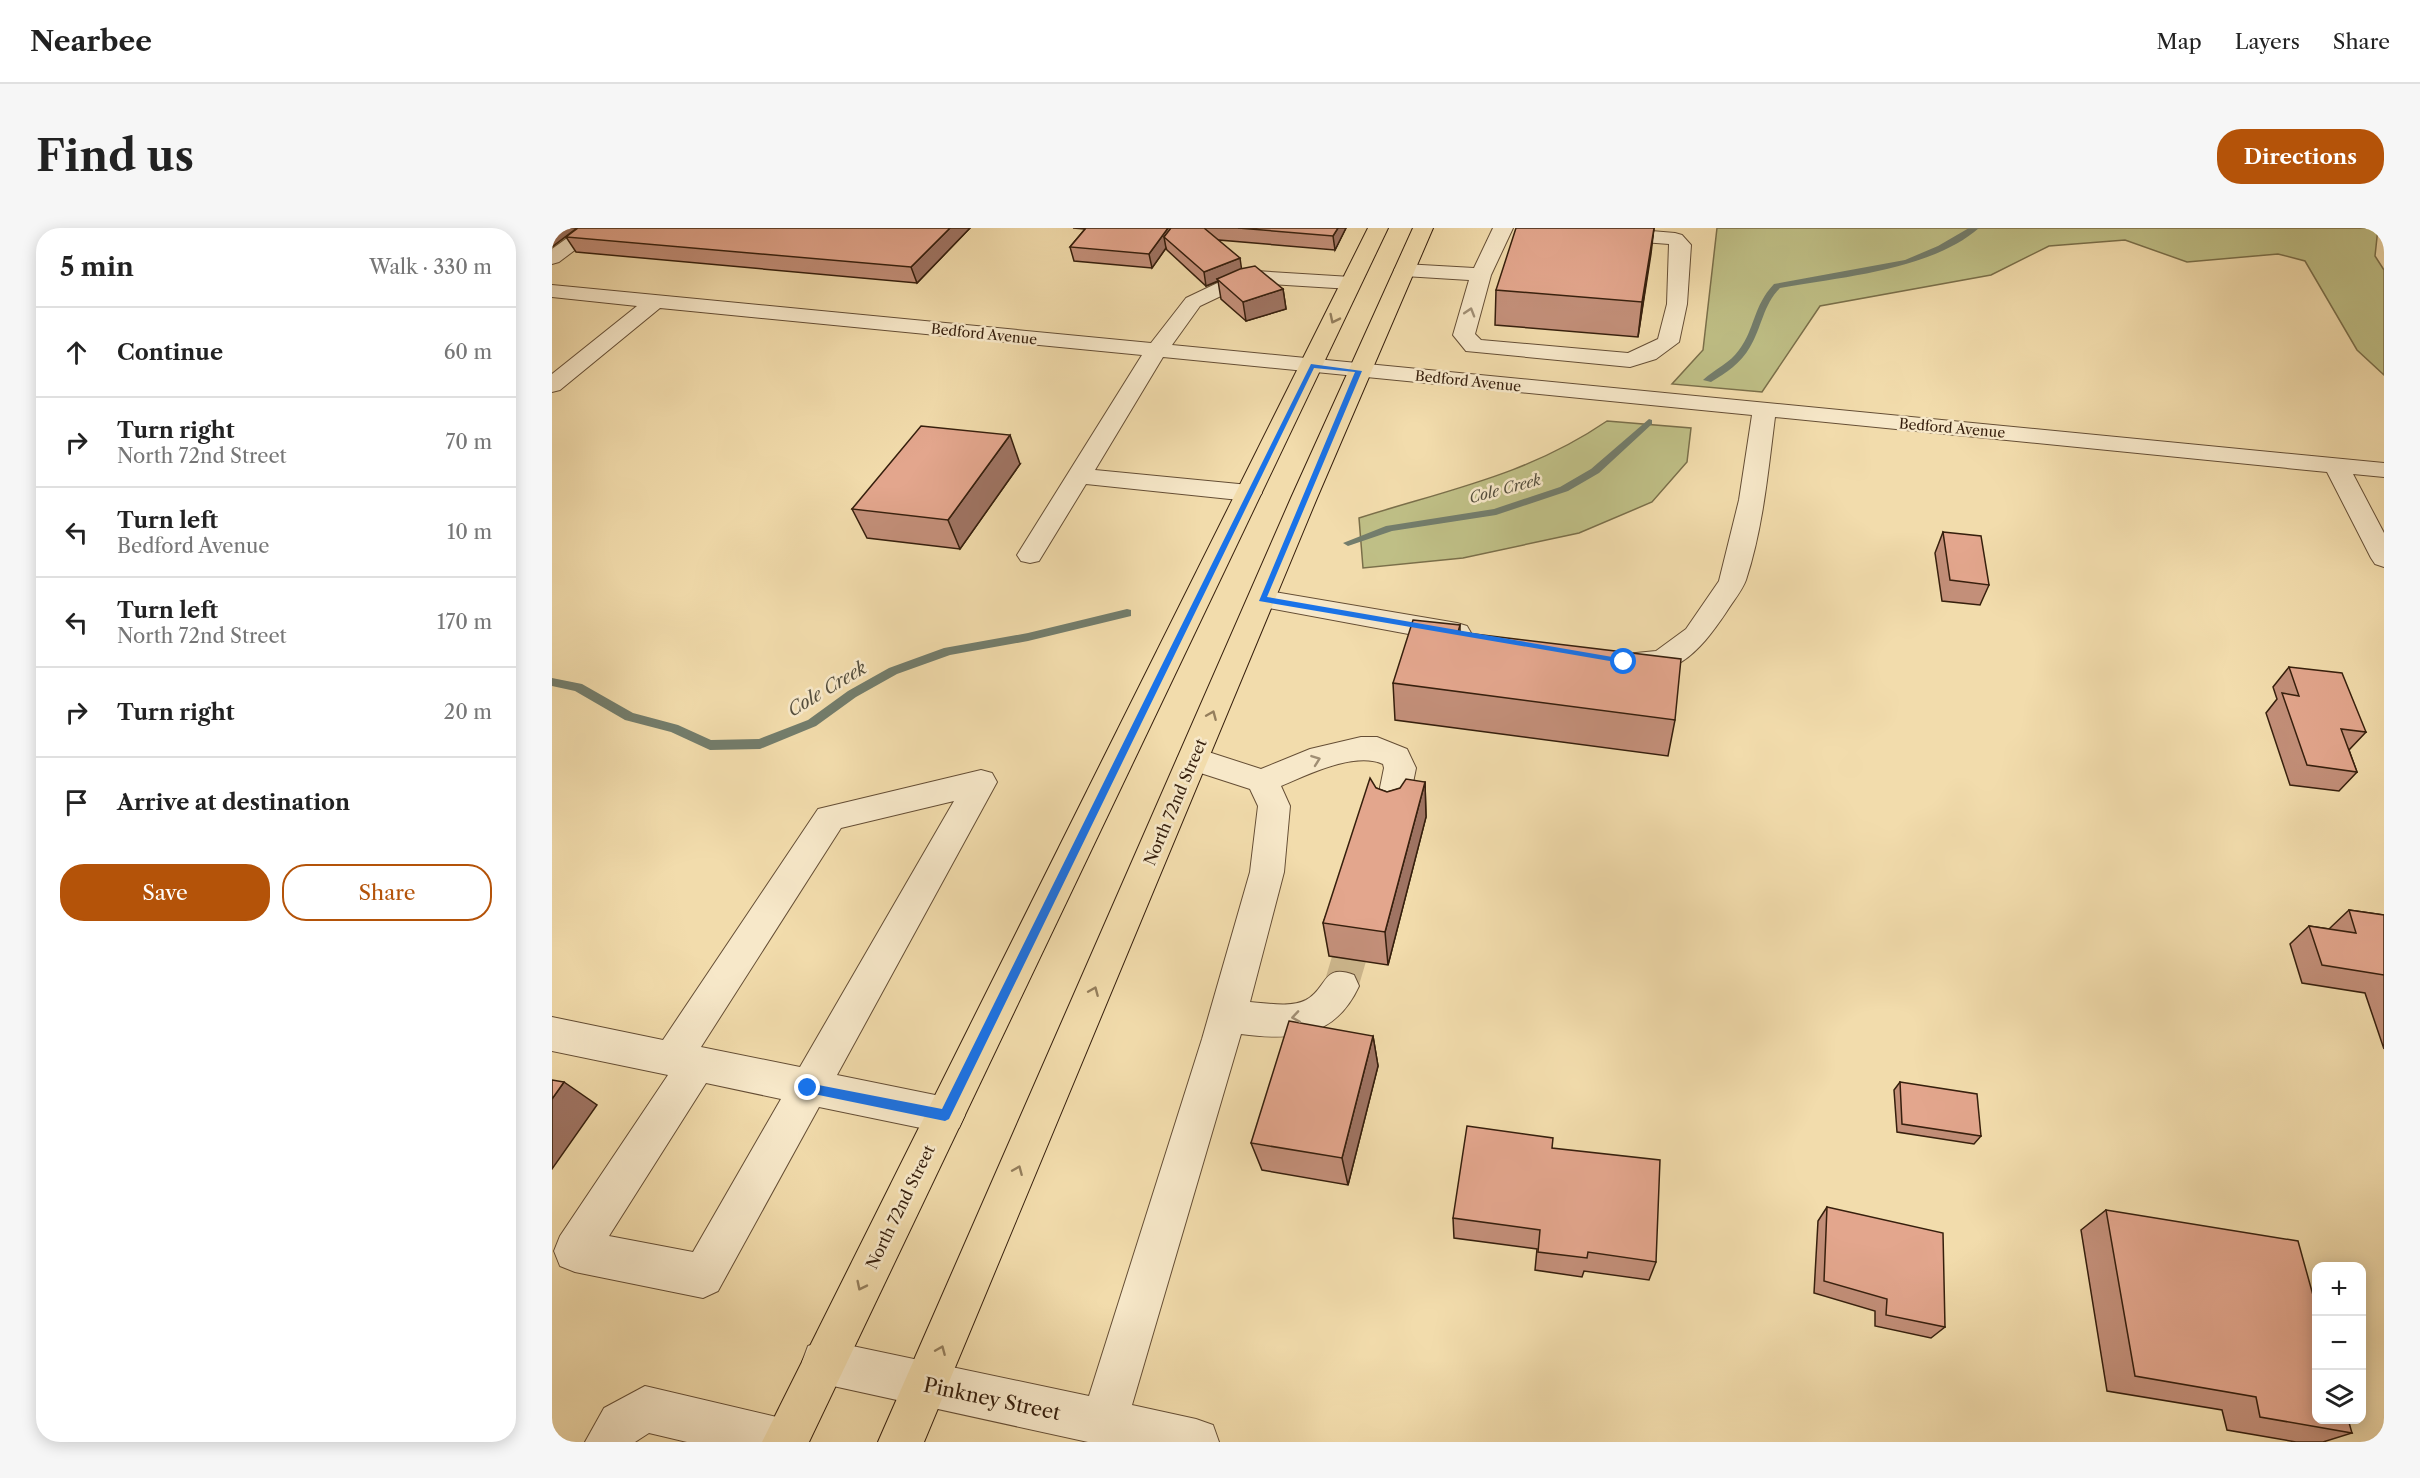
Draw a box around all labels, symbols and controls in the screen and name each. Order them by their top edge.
text: Nearbee [30,24,152,58]
text: Map [2157,29,2202,54]
text: Layers [2235,29,2300,54]
text: Share [2333,29,2390,54]
button: Directions [2217,129,2384,184]
text: Find us [36,130,194,182]
text: 5 min [60,251,134,283]
text: Walk · 330 m [369,255,492,279]
one-way arrow [1463,307,1475,318]
one-way arrow [1330,312,1342,323]
street label: Bedford Avenue [930,319,1038,349]
icon: ahead [60,336,93,369]
text: Continue [117,339,223,366]
text: 60 m [444,340,492,364]
street label: Bedford Avenue [1414,366,1522,396]
street label: Bedford Avenue [1898,414,2006,442]
text: Turn right [117,417,235,444]
icon: right [60,426,93,459]
text: 70 m [446,430,492,454]
text: North 72nd Street [117,444,287,468]
water label: Cole Creek [1467,470,1543,507]
text: Turn left [117,507,218,534]
icon: left [60,516,93,549]
text: 10 m [447,520,492,544]
text: Bedford Avenue [117,534,269,558]
text: Turn left [117,597,218,624]
icon: left [60,606,93,639]
text: 170 m [437,610,492,634]
text: North 72nd Street [117,624,287,648]
route start [1610,648,1636,674]
water label: Cole Creek [783,656,871,721]
icon: right [60,696,93,729]
text: Turn right [117,699,235,726]
text: 20 m [444,700,492,724]
one-way arrow [1205,711,1217,722]
street label: North 72nd Street [1139,735,1211,868]
one-way arrow [1311,754,1321,767]
icon: arrive [60,786,93,819]
text: Arrive at destination [117,789,350,816]
button: Save [60,864,270,921]
button: Share [282,864,492,921]
one-way arrow [1087,987,1099,998]
one-way arrow [1291,1011,1300,1023]
route end [794,1074,820,1100]
street label: North 72nd Street [861,1141,939,1272]
one-way arrow [1011,1166,1023,1177]
map controls [2312,1262,2366,1424]
button: + [2312,1262,2366,1316]
one-way arrow [857,1280,868,1290]
button: − [2312,1316,2366,1370]
one-way arrow [934,1345,946,1356]
button: layers [2312,1370,2366,1424]
street label: Pinkney Street [921,1373,1063,1425]

